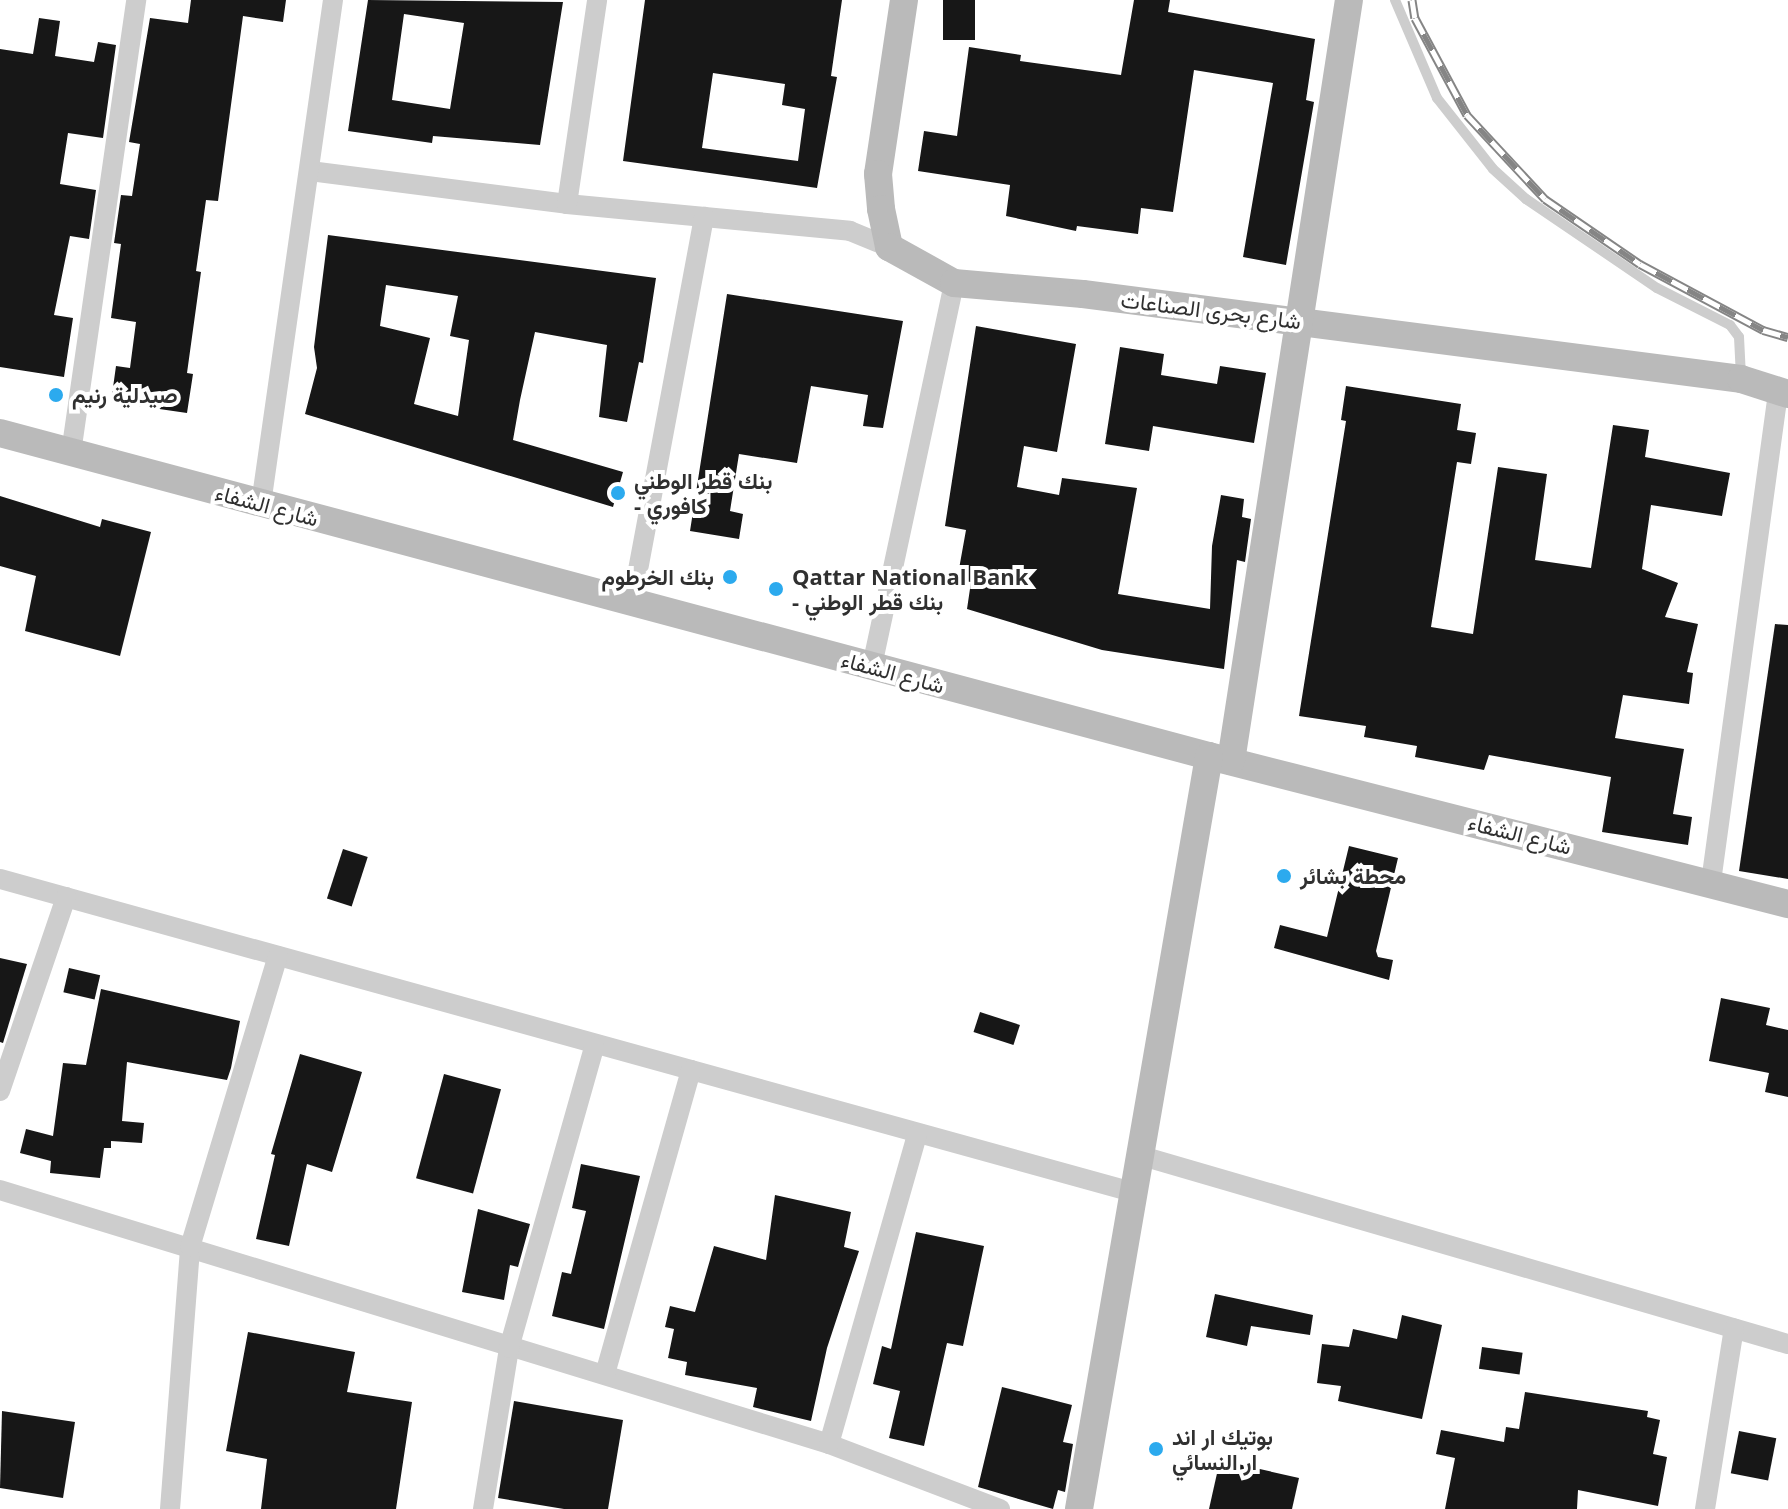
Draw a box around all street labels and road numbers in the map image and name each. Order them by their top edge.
street label: شارع بحرى الصناعات [1119,286,1303,334]
street label: شارع الشفاء [213,479,321,531]
street label: شارع الشفاء [839,646,947,698]
street label: شارع الشفاء [1466,808,1574,860]

